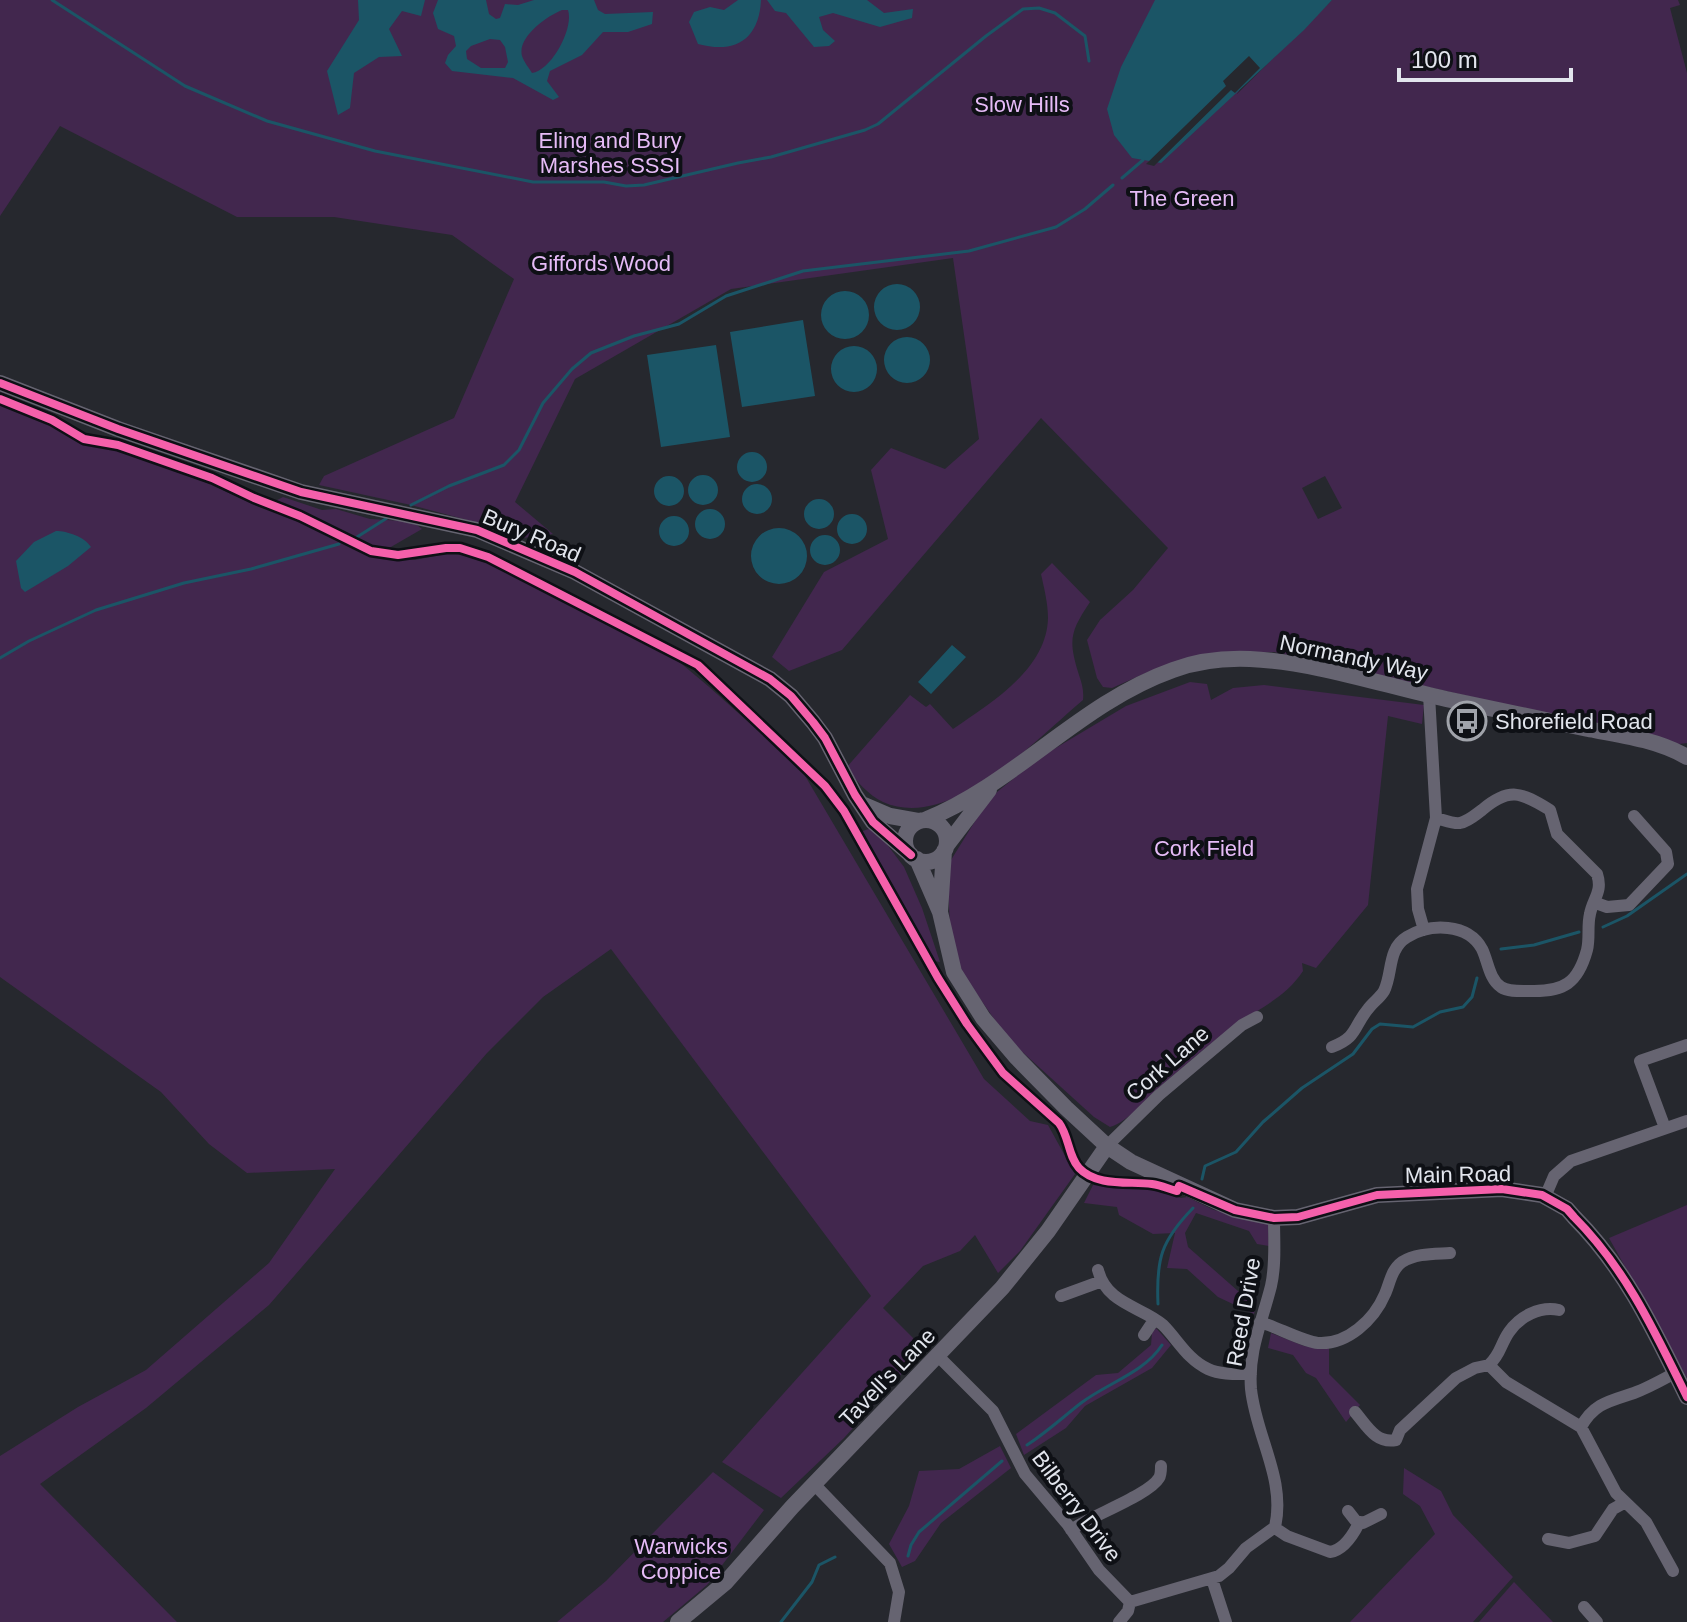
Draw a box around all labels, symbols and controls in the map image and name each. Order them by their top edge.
scale bar [1399,32,1571,82]
text: 100 m [1411,46,1478,73]
park label: Slow Hills [974,92,1070,117]
park label: Eling and Bury Marshes SSSI [538,128,682,178]
park label: The Green [1129,186,1235,211]
park label: Giffords Wood [531,251,671,276]
street label: Bury Road [479,504,585,567]
street label: Normandy Way [1278,630,1430,685]
bus stop icon: Shorefield Road [1446,700,1488,742]
place label: Shorefield Road [1495,709,1653,734]
park label: Cork Field [1154,836,1254,861]
street label: Cork Lane [1121,1021,1214,1106]
street label: Main Road [1405,1161,1511,1188]
street label: Reed Drive [1222,1256,1265,1368]
street label: Tavell's Lane [834,1323,940,1432]
street label: Bilberry Drive [1027,1446,1126,1567]
park label: Warwicks Coppice [634,1534,728,1584]

